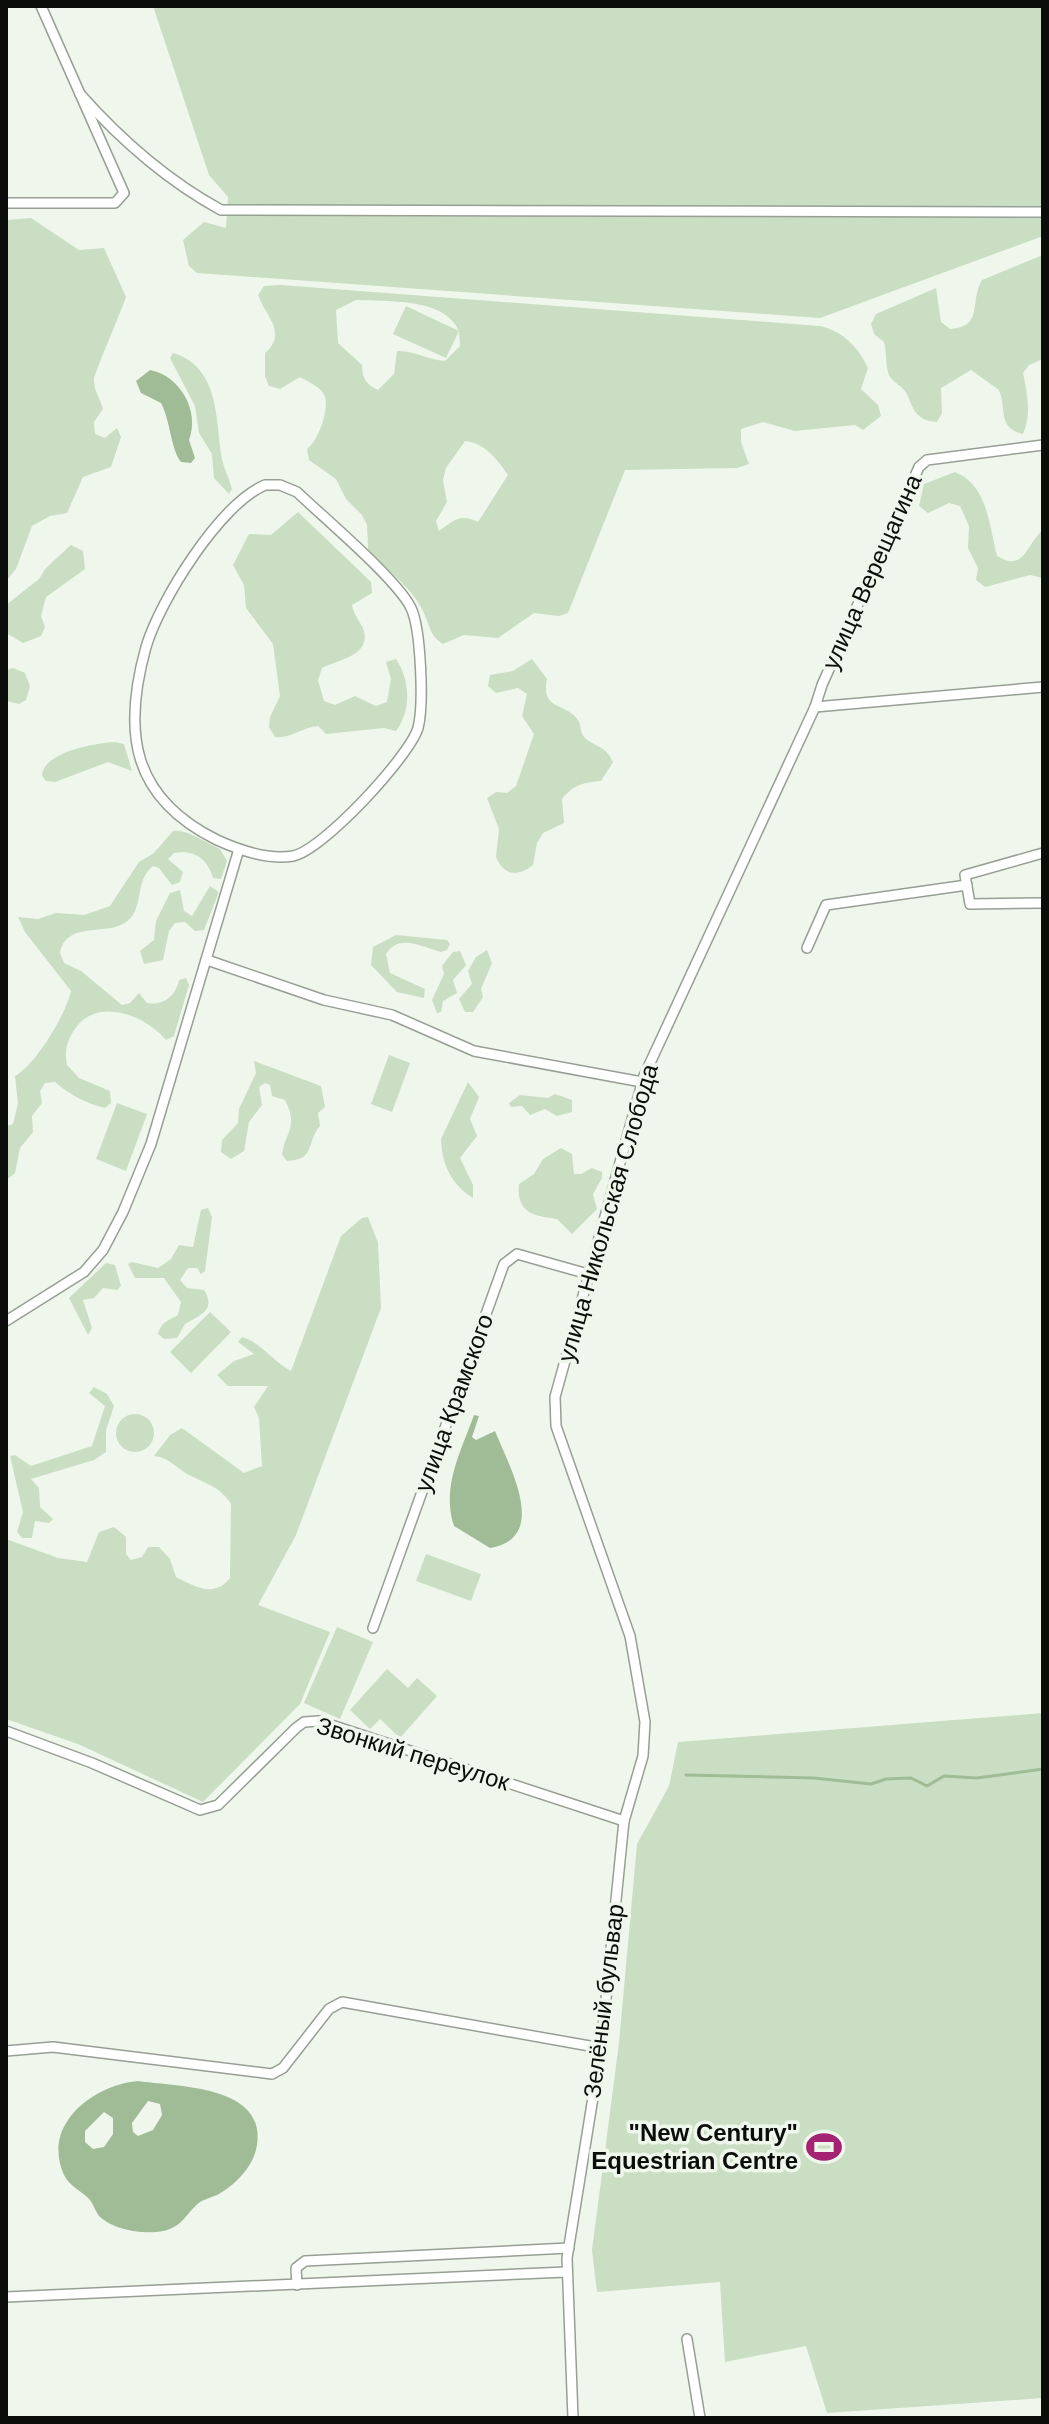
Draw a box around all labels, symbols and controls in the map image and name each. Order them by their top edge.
street label: улица Верещагина [816,470,927,673]
street label: улица Никольская Слобода [552,1060,663,1365]
street label: улица Крамского [409,1310,498,1496]
street label: Звонкий переулок [314,1711,513,1796]
street label: Зелёный бульвар [578,1902,629,2100]
place label: "New Century" Equestrian Centre [591,2119,798,2174]
sports icon: "New Century" Equestrian Centre [805,2128,843,2166]

